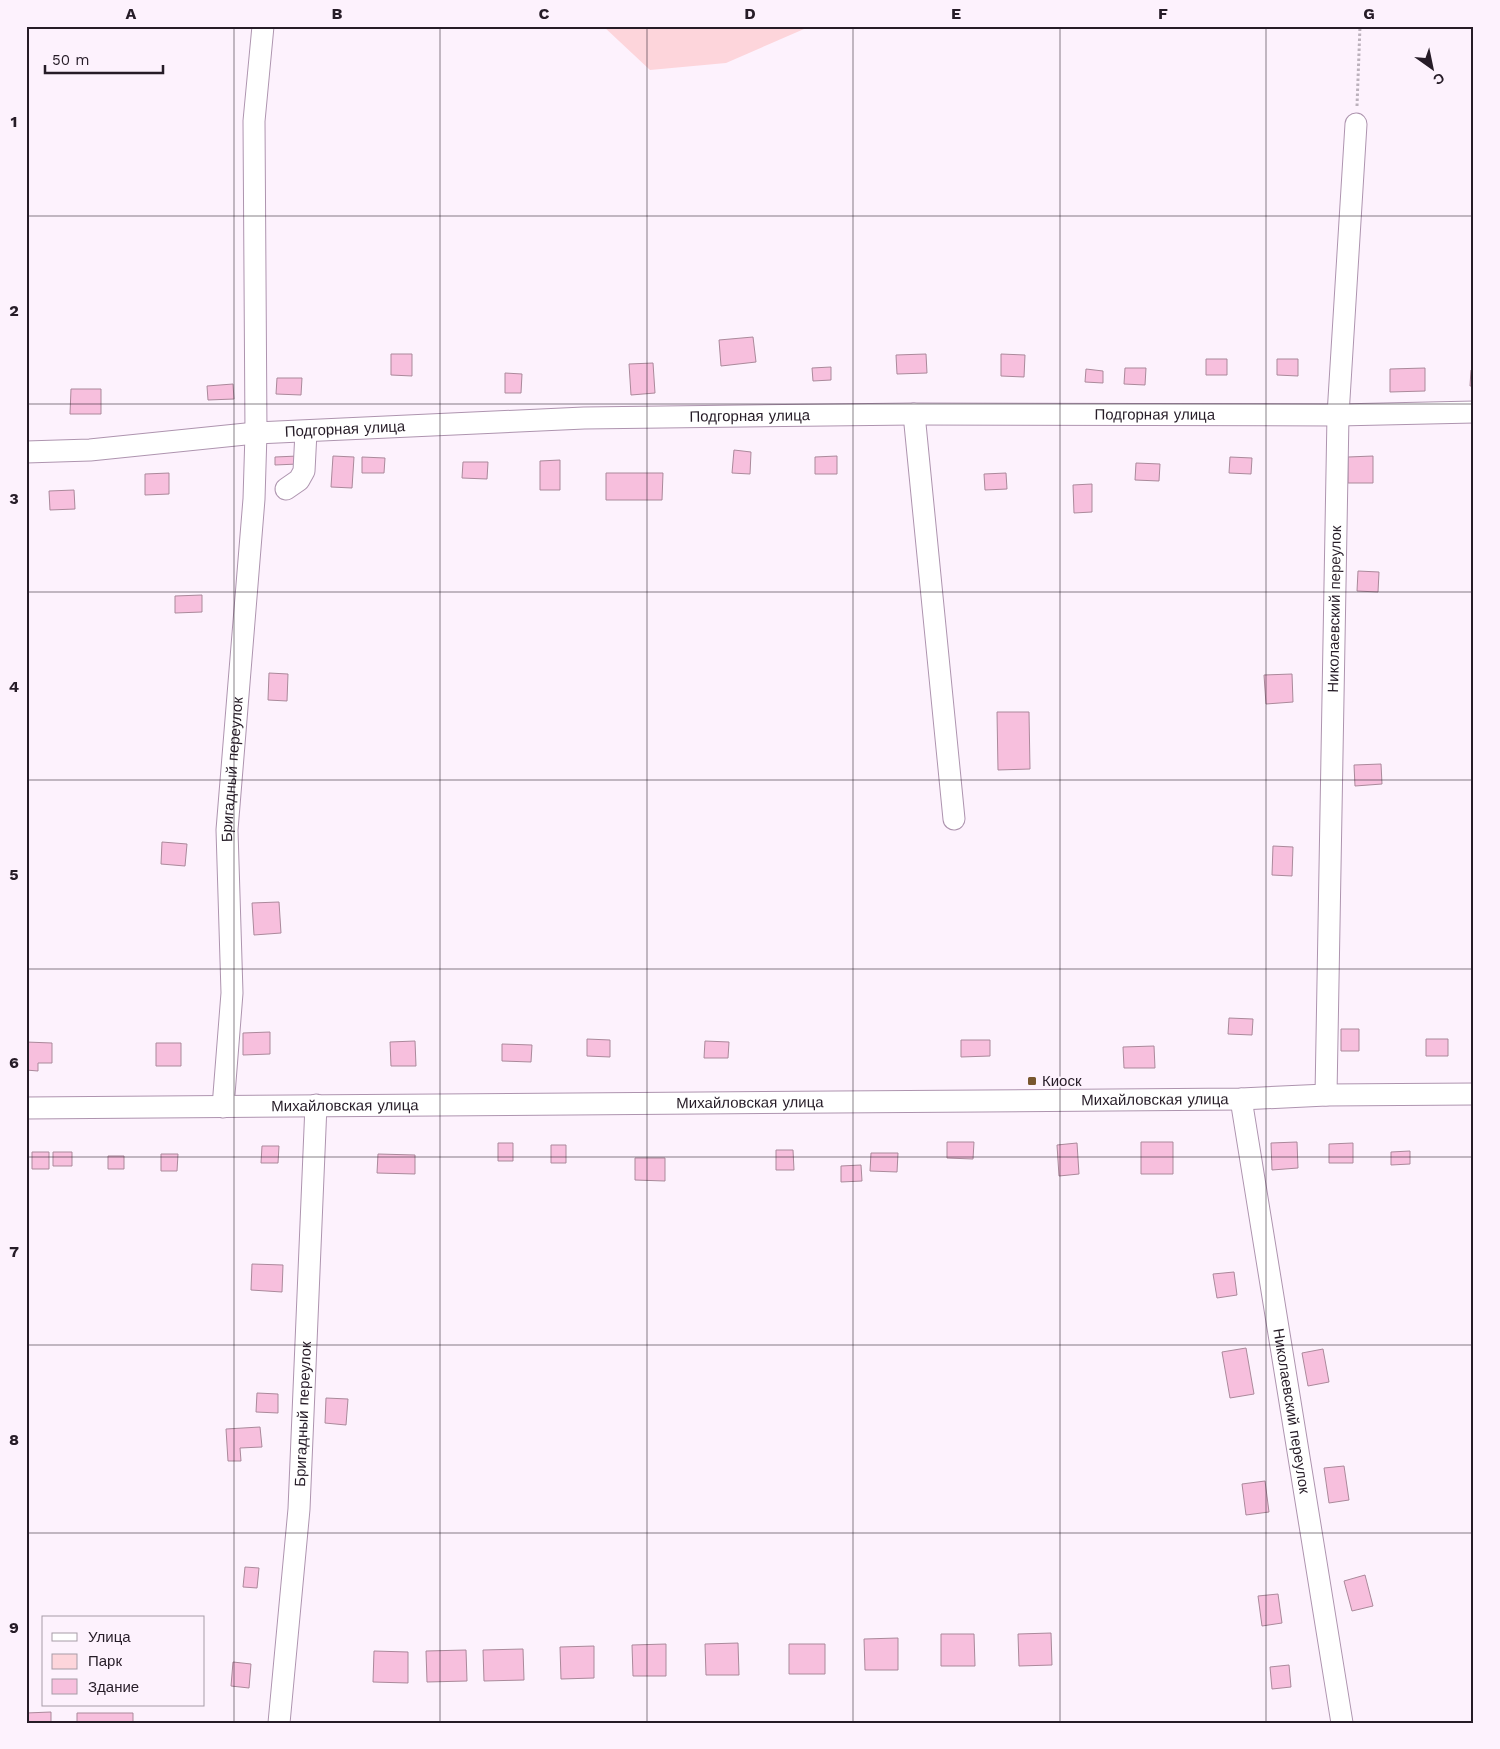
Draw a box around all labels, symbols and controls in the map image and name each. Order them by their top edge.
text: A [126,4,137,23]
text: B [332,4,343,23]
text: C [539,4,550,23]
text: D [744,4,756,23]
text: E [951,4,961,23]
text: F [1158,4,1168,23]
text: G [1363,4,1375,23]
scale bar [45,42,162,74]
north arrow [1408,42,1458,92]
text: 50 m [52,51,89,69]
text: С [1430,69,1448,88]
text: 1 [11,112,17,131]
text: 2 [9,301,19,320]
street label: Подгорная улица [1094,405,1216,424]
street label: Подгорная улица [689,406,811,426]
street label: Подгорная улица [284,417,406,441]
text: 3 [9,489,19,508]
street label: Николаевский переулок [1324,525,1345,693]
text: 4 [9,677,19,696]
street label: Бригадный переулок [218,696,247,842]
text: 5 [9,865,19,884]
text: 6 [9,1053,19,1072]
place label: Киоск [1042,1072,1082,1090]
marker: Киоск [1026,1075,1038,1087]
street label: Михайловская улица [1081,1090,1229,1109]
street label: Михайловская улица [676,1093,824,1112]
street label: Михайловская улица [271,1096,419,1115]
text: 7 [9,1242,19,1261]
street label: Николаевский переулок [1269,1327,1314,1495]
street label: Бригадный переулок [291,1341,315,1487]
text: 8 [9,1430,19,1449]
legend [42,1616,205,1706]
text: 9 [9,1618,19,1637]
text: Улица [88,1628,131,1646]
text: Парк [88,1652,122,1670]
text: Здание [88,1678,139,1696]

